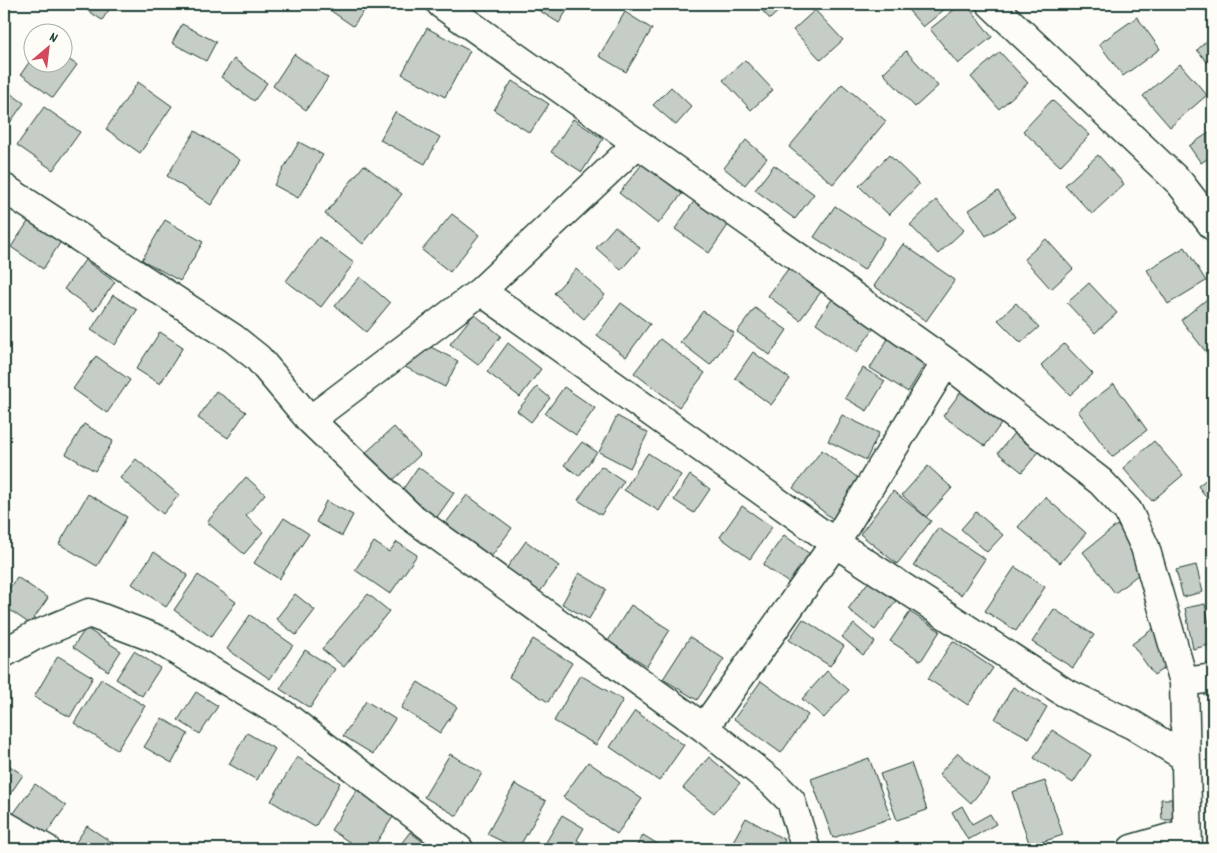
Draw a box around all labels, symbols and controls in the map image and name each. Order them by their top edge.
north arrow [22,22,72,72]
text: N [45,28,61,49]

